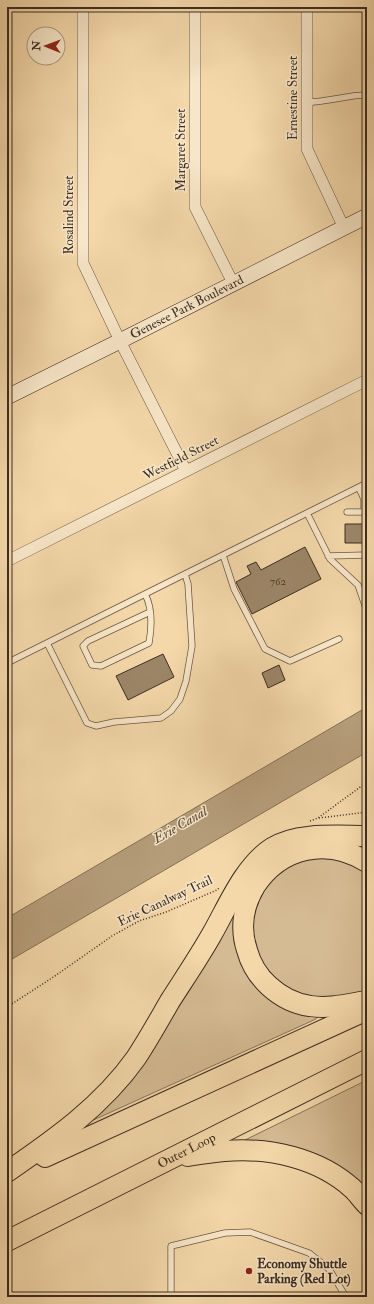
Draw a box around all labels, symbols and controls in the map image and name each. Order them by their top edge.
north arrow [26,26,66,66]
text: N [30,40,43,52]
street label: Ernestine Street [285,56,301,140]
street label: Margaret Street [173,109,189,191]
street label: Rosalind Street [61,175,77,255]
street label: Genesee Park Boulevard [127,271,247,343]
street label: Westfield Street [140,432,221,484]
house number: 762 [270,575,287,588]
water label: Erie Canal [149,802,212,848]
street label: Erie Canalway Trail [115,872,216,931]
street label: Outer Loop [155,1129,219,1172]
place label: Economy Shuttle Parking (Red Lot) [257,1256,351,1288]
marker: Economy Shuttle Parking (Red Lot) [244,1266,254,1276]

